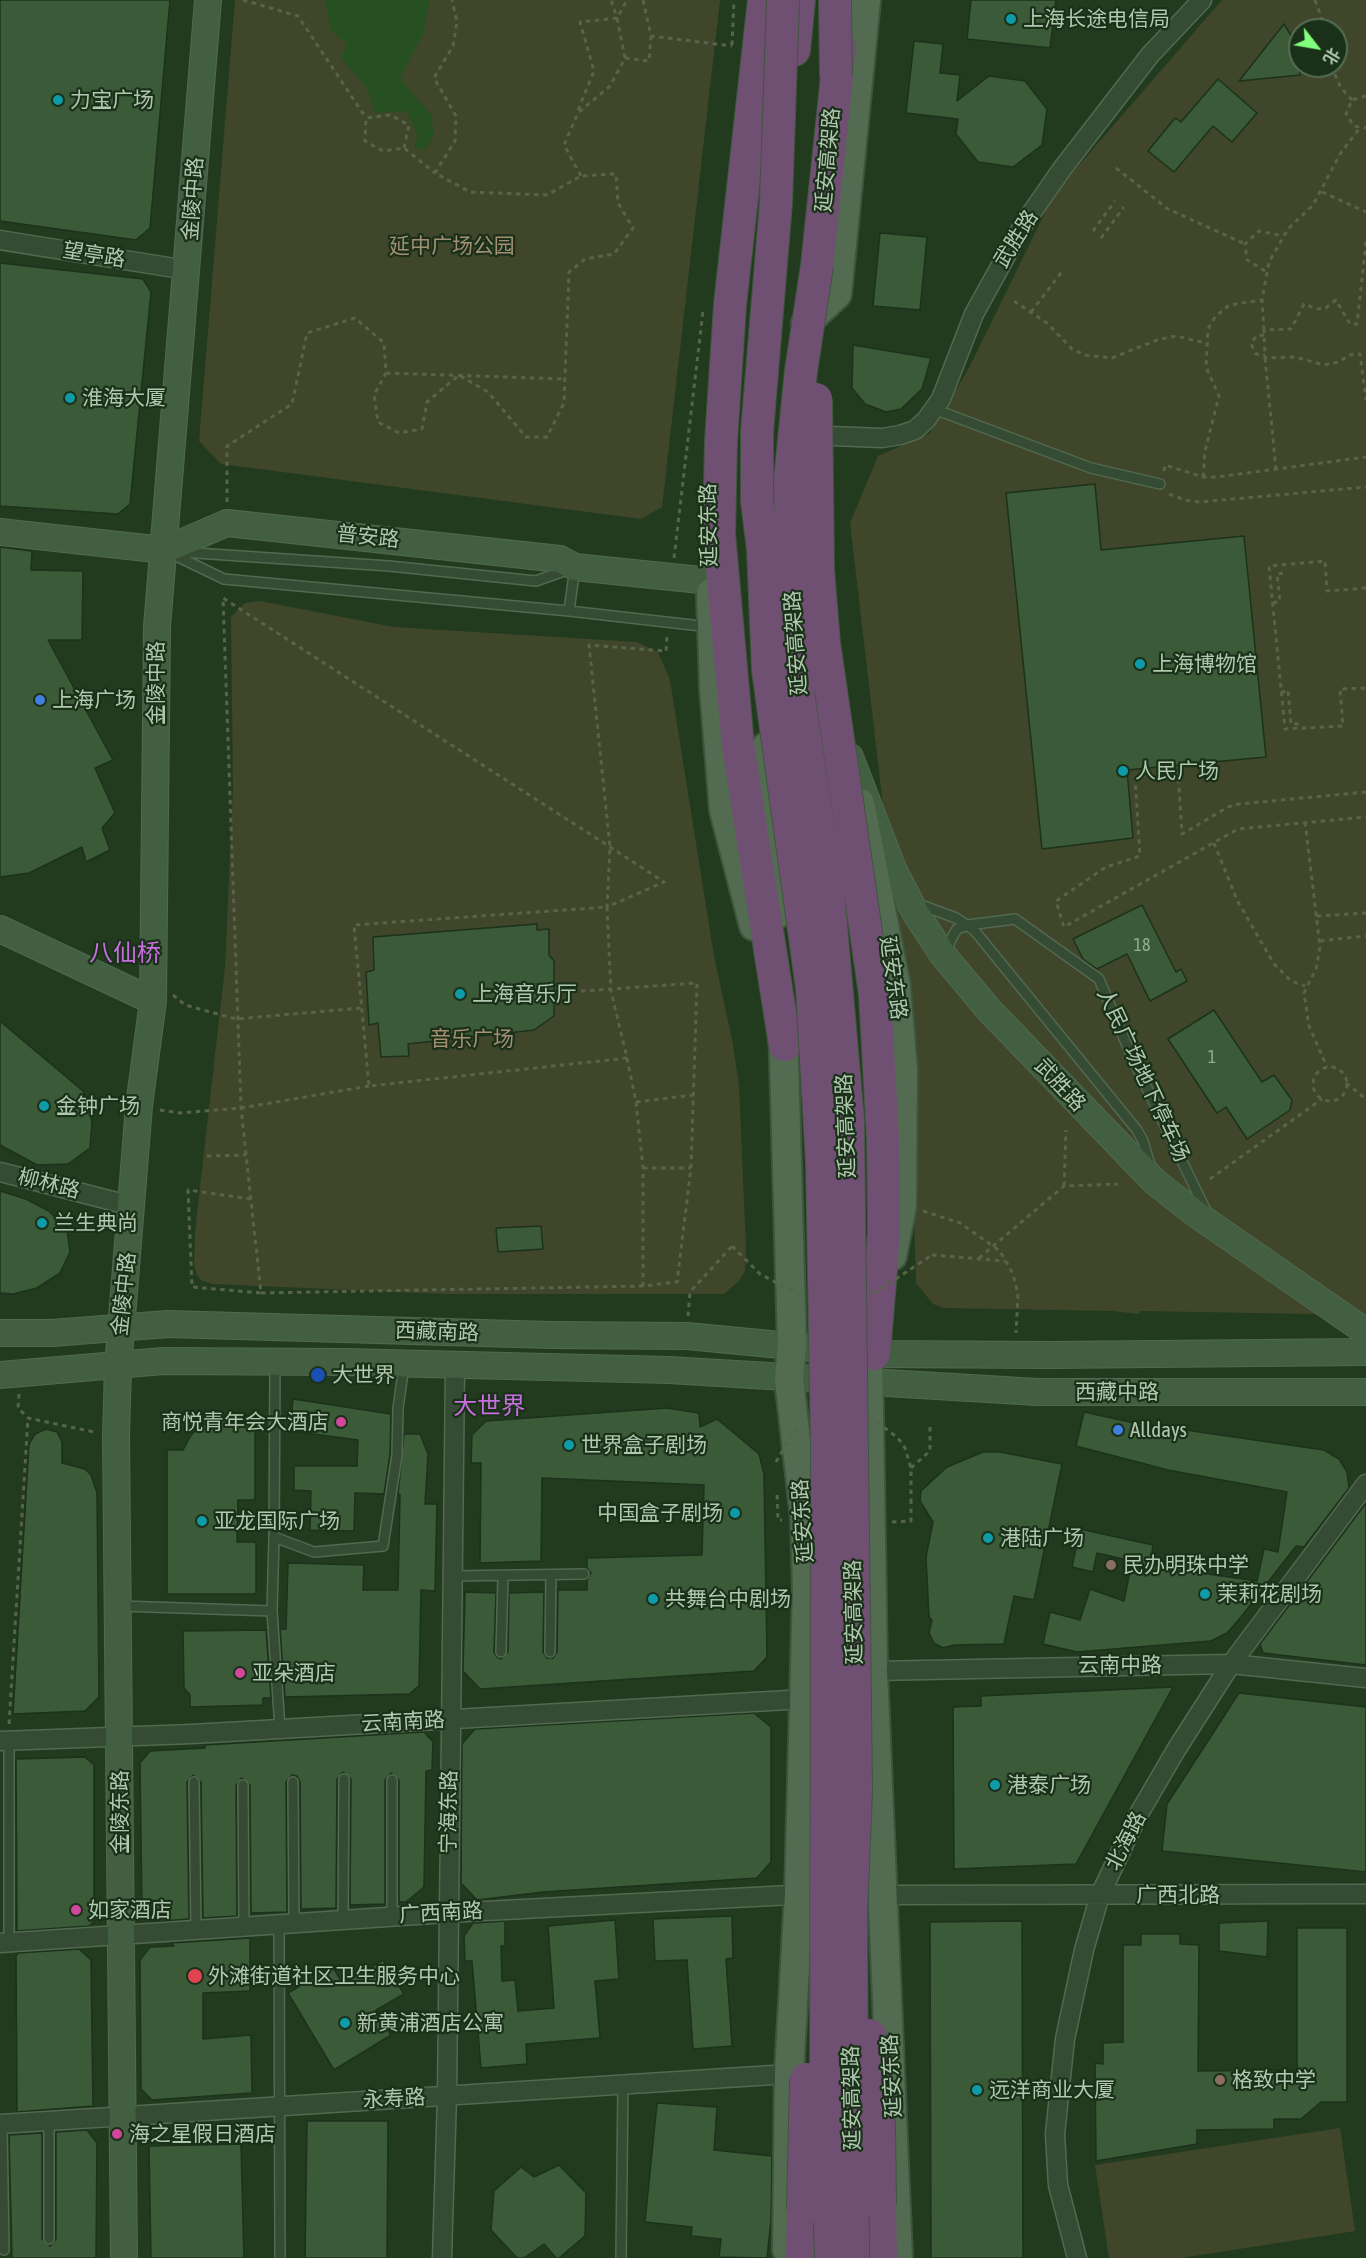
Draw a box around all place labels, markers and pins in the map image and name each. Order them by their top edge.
place label: 上海长途电信局 [1023,6,1170,32]
marker: 上海长途电信局 [1004,12,1018,26]
place label: 力宝广场 [70,87,154,113]
marker: 力宝广场 [51,93,65,107]
place label: 淮海大厦 [82,385,166,411]
marker: 淮海大厦 [63,391,77,405]
place label: 上海博物馆 [1152,651,1257,677]
marker: 上海博物馆 [1133,657,1147,671]
place label: 上海广场 [52,687,136,713]
marker: 上海广场 [33,693,47,707]
place label: 人民广场 [1135,758,1219,784]
marker: 人民广场 [1116,764,1130,778]
place label: 上海音乐厅 [472,981,577,1007]
marker: 上海音乐厅 [453,987,467,1001]
place label: 金钟广场 [56,1093,140,1119]
marker: 金钟广场 [37,1099,51,1113]
place label: 兰生典尚 [54,1210,138,1236]
marker: 兰生典尚 [35,1216,49,1230]
place label: 大世界 [332,1362,395,1388]
marker: 大世界 [309,1366,327,1384]
place label: 商悦青年会大酒店 [161,1409,329,1435]
marker: 商悦青年会大酒店 [334,1415,348,1429]
place label: Alldays [1130,1417,1187,1443]
marker: Alldays [1111,1423,1125,1437]
place label: 世界盒子剧场 [581,1432,707,1458]
marker: 世界盒子剧场 [562,1438,576,1452]
place label: 中国盒子剧场 [597,1500,723,1526]
marker: 中国盒子剧场 [728,1506,742,1520]
place label: 亚龙国际广场 [214,1508,340,1534]
marker: 亚龙国际广场 [195,1514,209,1528]
place label: 港陆广场 [1000,1525,1084,1551]
marker: 港陆广场 [981,1531,995,1545]
place label: 民办明珠中学 [1123,1552,1249,1578]
marker: 民办明珠中学 [1104,1558,1118,1572]
place label: 茉莉花剧场 [1217,1581,1322,1607]
place label: 共舞台中剧场 [665,1586,791,1612]
marker: 茉莉花剧场 [1198,1587,1212,1601]
marker: 共舞台中剧场 [646,1592,660,1606]
place label: 亚朵酒店 [252,1660,336,1686]
marker: 亚朵酒店 [233,1666,247,1680]
place label: 港泰广场 [1007,1772,1091,1798]
marker: 港泰广场 [988,1778,1002,1792]
place label: 如家酒店 [88,1897,172,1923]
marker: 如家酒店 [69,1903,83,1917]
place label: 外滩街道社区卫生服务中心 [208,1963,460,1989]
marker: 外滩街道社区卫生服务中心 [186,1967,204,1985]
place label: 新黄浦酒店公寓 [357,2010,504,2036]
marker: 新黄浦酒店公寓 [338,2016,352,2030]
place label: 格致中学 [1232,2067,1316,2093]
marker: 格致中学 [1213,2073,1227,2087]
place label: 远洋商业大厦 [989,2077,1115,2103]
marker: 远洋商业大厦 [970,2083,984,2097]
place label: 海之星假日酒店 [129,2121,276,2147]
marker: 海之星假日酒店 [110,2127,124,2141]

